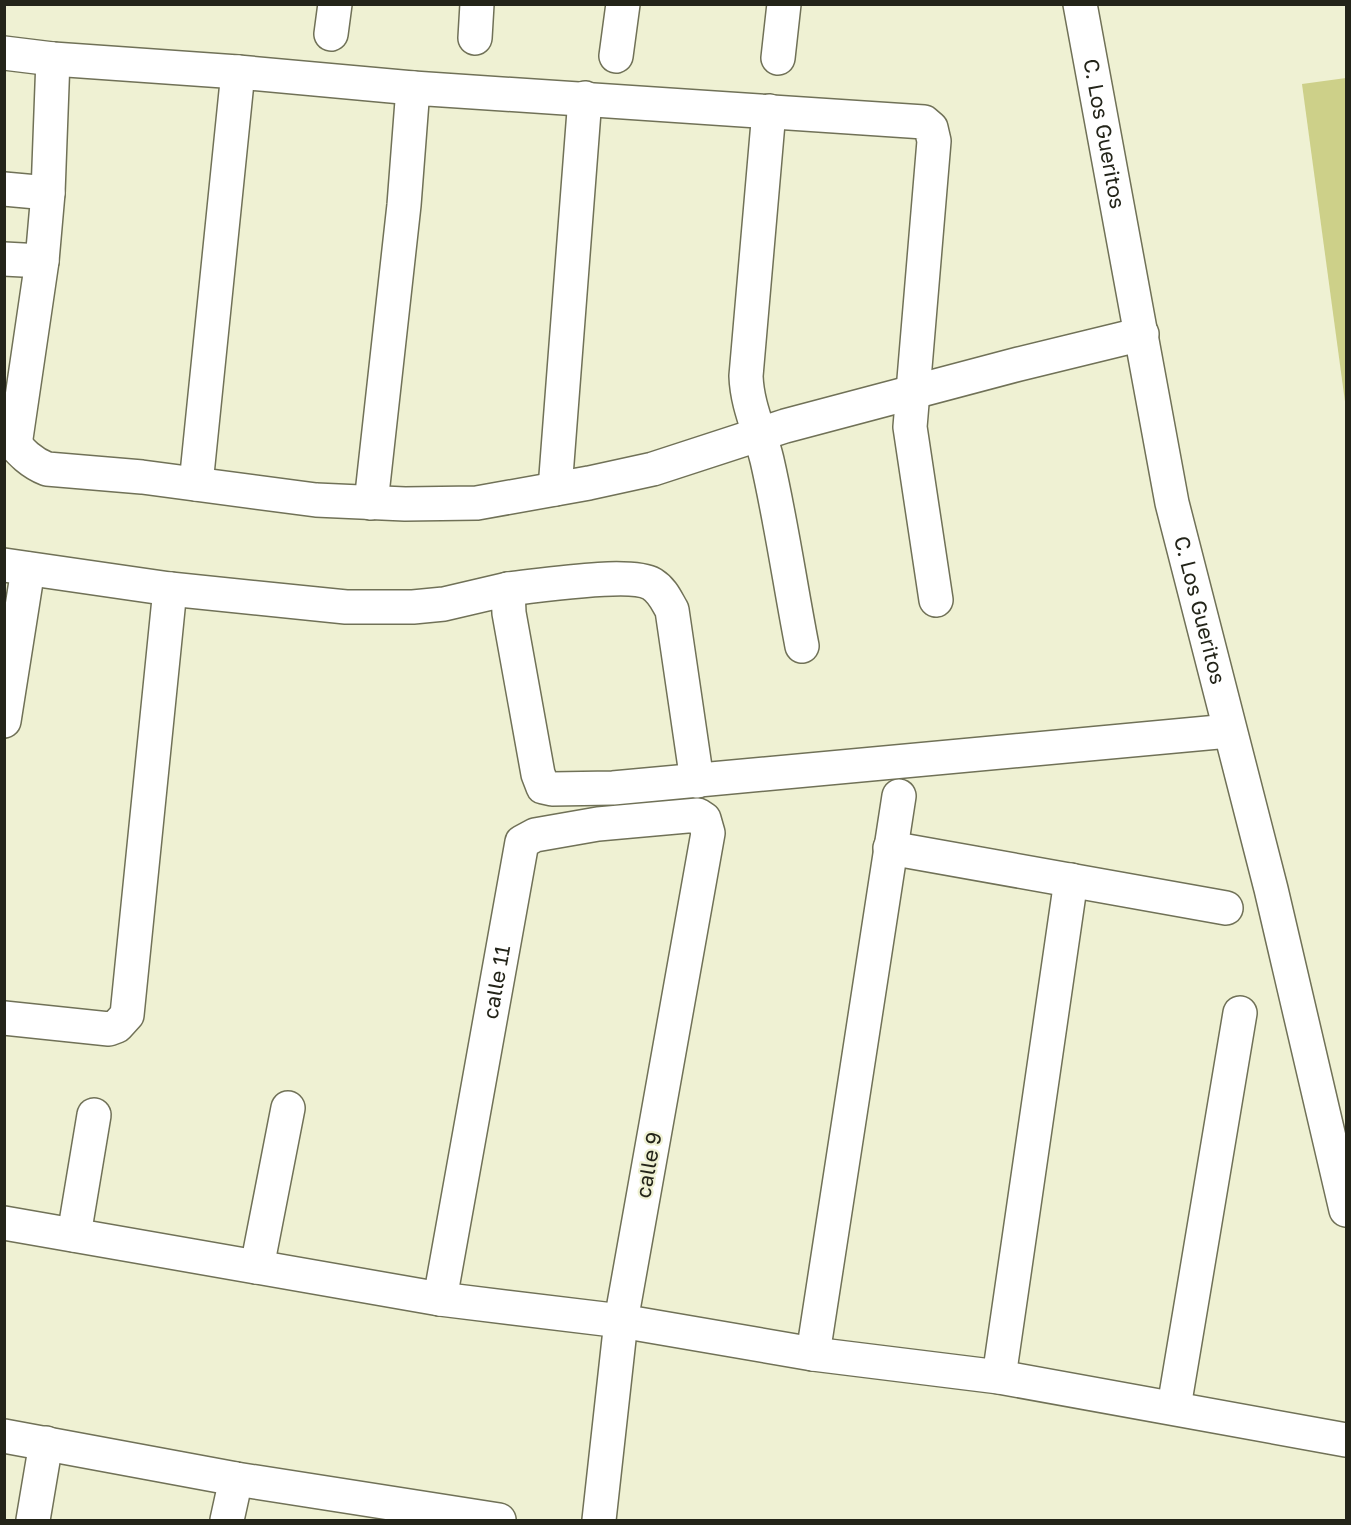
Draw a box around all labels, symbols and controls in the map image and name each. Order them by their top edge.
street label: C. Los Gueritos [1078,57,1131,211]
street label: C. Los Gueritos [1169,533,1232,687]
street label: calle 11 [477,943,515,1021]
street label: calle 9 [629,1130,667,1200]

